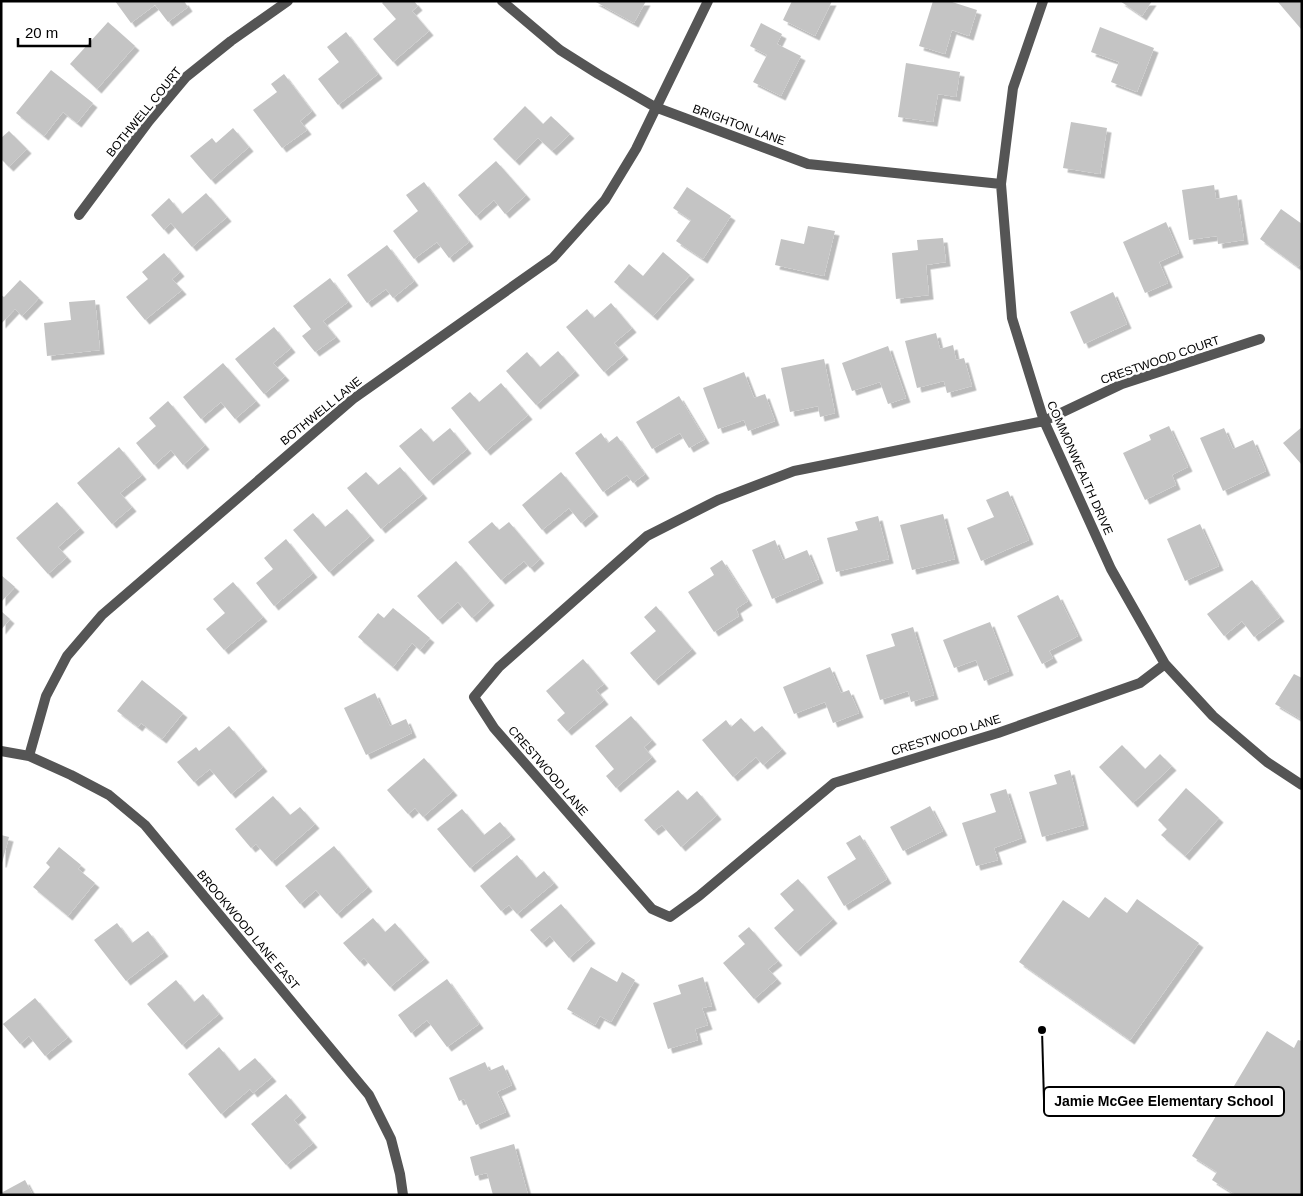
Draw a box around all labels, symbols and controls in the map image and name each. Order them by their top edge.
scale bar [18,15,90,47]
text: 20 m [25,24,58,41]
street label: BOTHWELL COURT [104,64,185,160]
street label: BRIGHTON LANE [691,102,787,148]
street label: CRESTWOOD COURT [1099,333,1222,387]
street label: BOTHWELL LANE [278,374,364,448]
street label: COMMONWEALTH DRIVE [1044,399,1116,537]
street label: CRESTWOOD LANE [889,712,1003,758]
street label: CRESTWOOD LANE [505,723,591,819]
street label: BROOKWOOD LANE EAST [194,868,302,993]
callout: Jamie McGee Elementary School [1044,1087,1284,1116]
text: Jamie McGee Elementary School [1054,1093,1274,1109]

